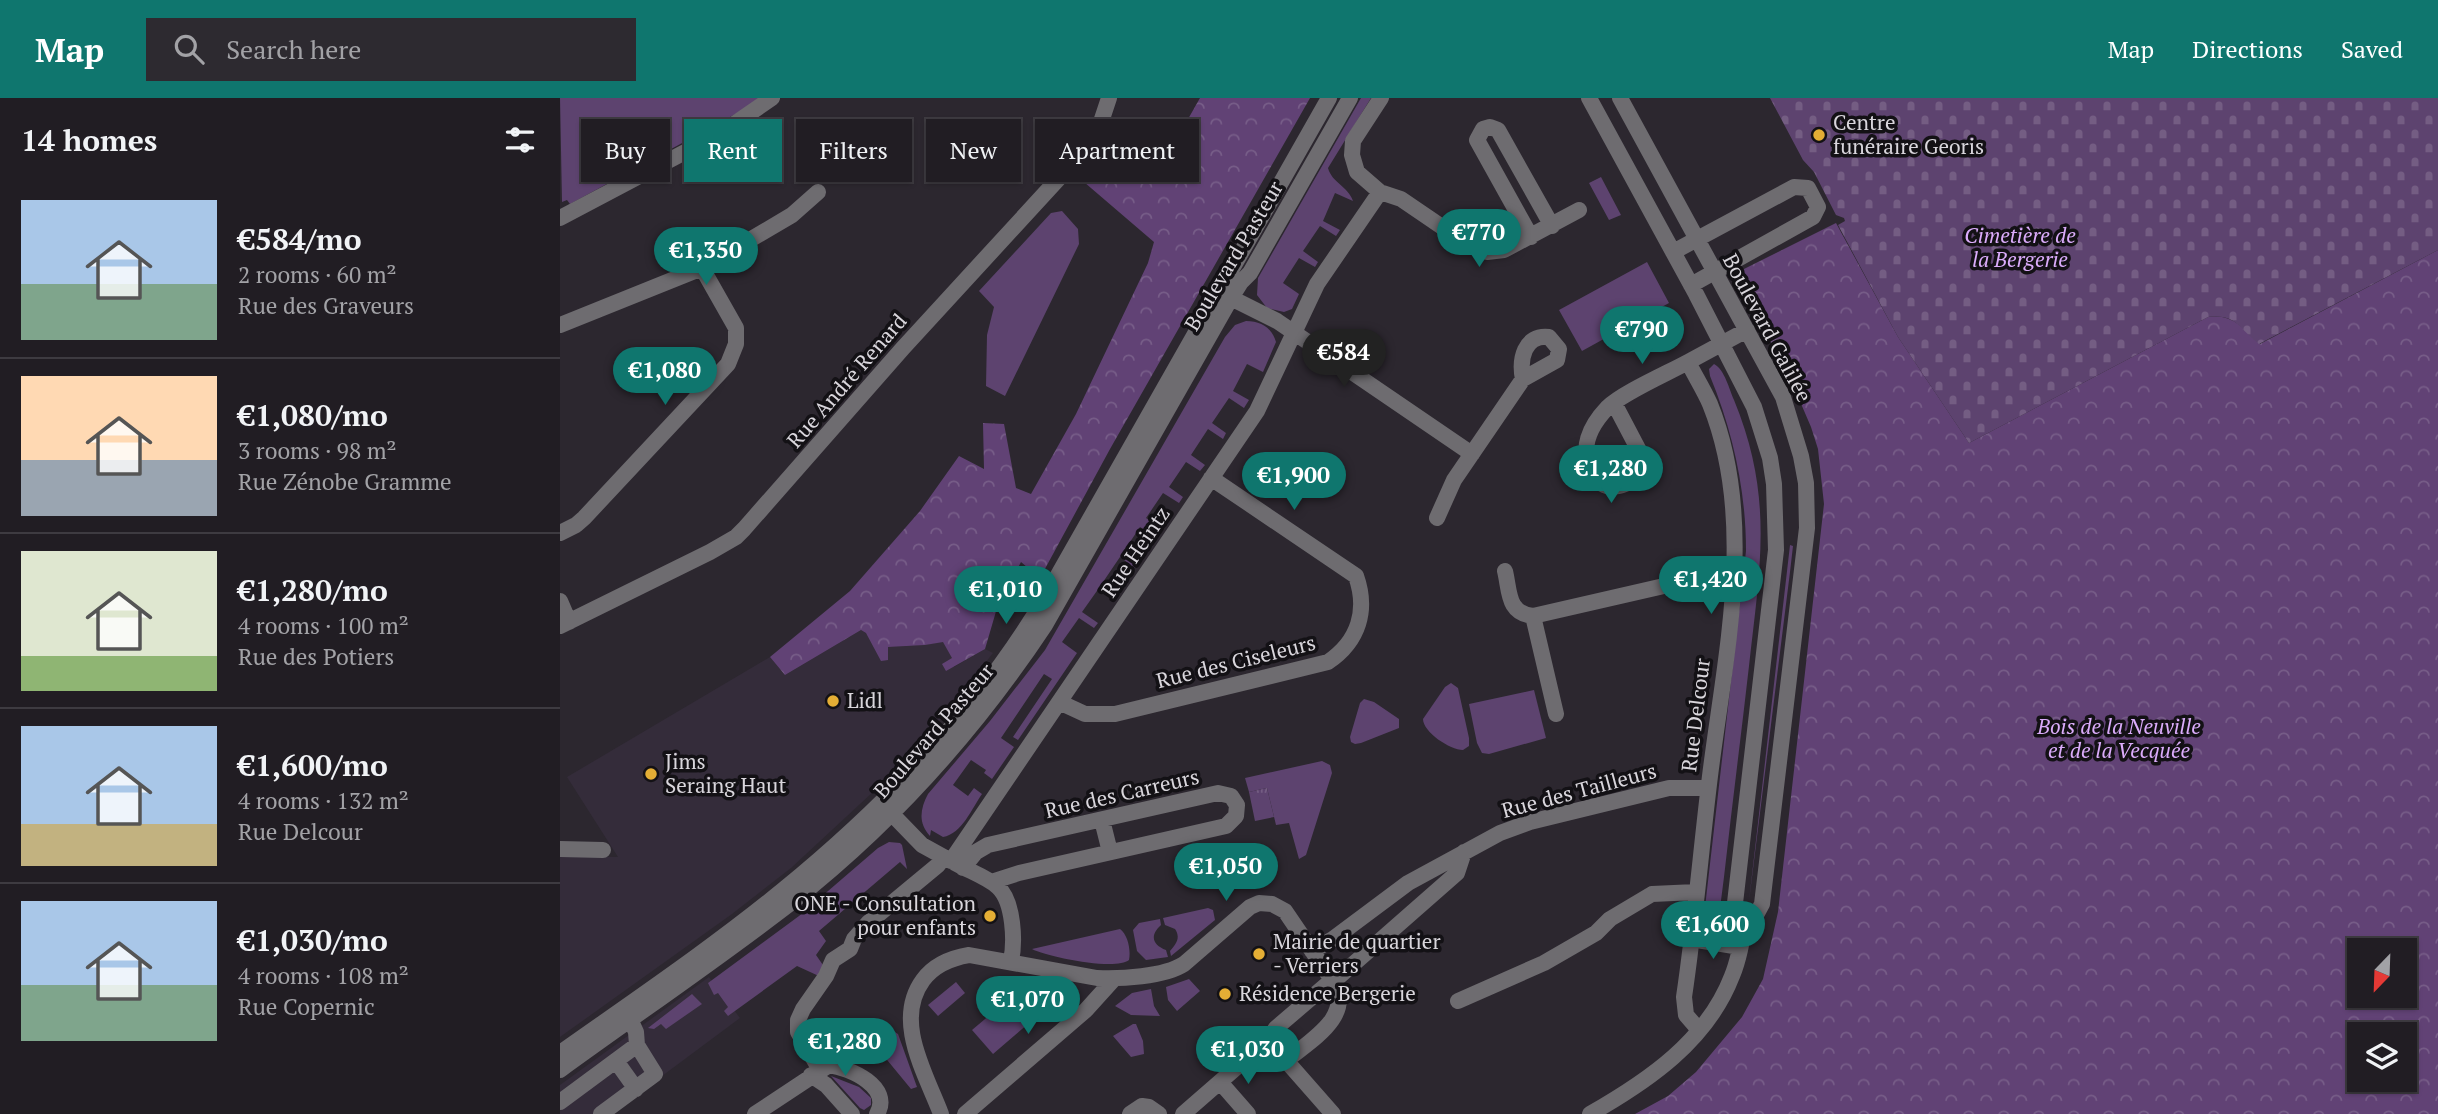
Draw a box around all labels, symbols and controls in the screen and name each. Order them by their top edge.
search box [146,18,636,81]
text: Map [35,28,104,71]
icon: search [170,30,208,68]
text: Search here [226,32,361,66]
text: Map [2108,33,2154,65]
text: Directions [2192,33,2303,65]
text: Saved [2341,33,2403,65]
place label: Centre funéraire Georis [1833,108,1984,160]
chip: Buy [581,119,670,182]
chip: Rent [684,119,782,182]
chip: Filters [796,119,912,182]
chip: New [926,119,1021,182]
chip: Apartment [1035,119,1199,182]
text: 14 homes [21,120,157,160]
icon: filters [501,121,539,159]
marker: Centre funéraire Georis [1811,127,1827,143]
street label: Boulevard Pasteur [1177,175,1289,335]
pin: €770 [1438,209,1520,269]
text: €770 [1453,216,1505,247]
text: €584/mo [238,219,362,259]
park label: Cimetière de la Bergerie [1964,221,2076,273]
icon: home [77,228,161,312]
pin: €1,350 [649,228,763,287]
text: €1,350 [670,234,742,265]
street label: Boulevard Galilée [1717,248,1819,407]
text: 2 rooms · 60 m² [238,259,397,290]
text: Rue des Graveurs [238,290,414,321]
pin: €790 [1601,306,1683,366]
street label: Rue André Renard [780,307,913,453]
text: €790 [1616,313,1668,344]
pin: €584 [1303,330,1385,389]
text: €584 [1318,336,1370,367]
pin: €1,080 [608,348,722,407]
text: €1,080 [629,354,701,385]
text: €1,080/mo [238,395,388,435]
icon: home [77,404,161,488]
text: 3 rooms · 98 m² [238,435,397,466]
pin: €1,280 [1554,446,1668,505]
pin: €1,900 [1237,452,1351,512]
text: €1,280 [1575,452,1647,483]
text: €1,900 [1258,459,1330,490]
text: Rue Zénobe Gramme [238,466,452,497]
street label: Rue Heintz [1095,501,1176,602]
pin: €1,420 [1654,556,1768,616]
text: €1,420 [1675,563,1747,594]
pin: €1,010 [949,566,1063,626]
text: €1,280/mo [238,570,388,610]
text: €1,010 [970,573,1042,604]
icon: home [77,579,161,663]
text: 4 rooms · 100 m² [238,610,409,641]
street label: Rue des Ciseleurs [1153,628,1318,694]
text: Rue des Potiers [238,641,394,672]
street label: Boulevard Pasteur [867,657,1000,804]
street label: Rue Delcour [1674,657,1716,773]
place label: Lidl [847,686,883,714]
marker: Lidl [825,693,841,709]
park label: Bois de la Neuville et de la Vecquée [2036,712,2201,764]
text: €1,600/mo [238,745,388,785]
place label: Jims Seraing Haut [665,747,786,799]
icon: home [77,754,161,838]
street label: Rue des Tailleurs [1498,756,1659,824]
street label: Rue des Carreurs [1042,762,1202,824]
marker: Jims Seraing Haut [643,766,659,782]
text: 4 rooms · 132 m² [238,785,409,816]
text: Rue Delcour [238,816,363,847]
pin: €1,050 [1169,844,1283,903]
text: €1,050 [1190,850,1262,881]
place label: ONE - Consultation pour enfants [794,889,977,941]
pin: €1,600 [1656,902,1770,961]
marker: ONE - Consultation pour enfants [982,908,998,924]
text: €1,600 [1677,908,1749,939]
text: €1,030/mo [238,920,388,960]
place label: Mairie de quartier - Verriers [1273,927,1440,979]
icon: home [77,929,161,1013]
north arrow [2347,938,2417,1008]
map controls [2347,938,2417,1092]
marker: Mairie de quartier - Verriers [1251,946,1267,962]
text: 4 rooms · 108 m² [238,960,409,991]
pin: €1,070 [971,976,1085,1036]
place label: Résidence Bergerie [1239,979,1416,1007]
text: €1,070 [992,983,1064,1014]
marker: Résidence Bergerie [1217,986,1233,1002]
text: Rue Copernic [238,991,375,1022]
pin: €1,280 [788,1018,902,1078]
button: layers [2347,1022,2417,1092]
text: €1,280 [809,1025,881,1056]
pin: €1,030 [1191,1026,1305,1086]
text: €1,030 [1212,1033,1284,1064]

